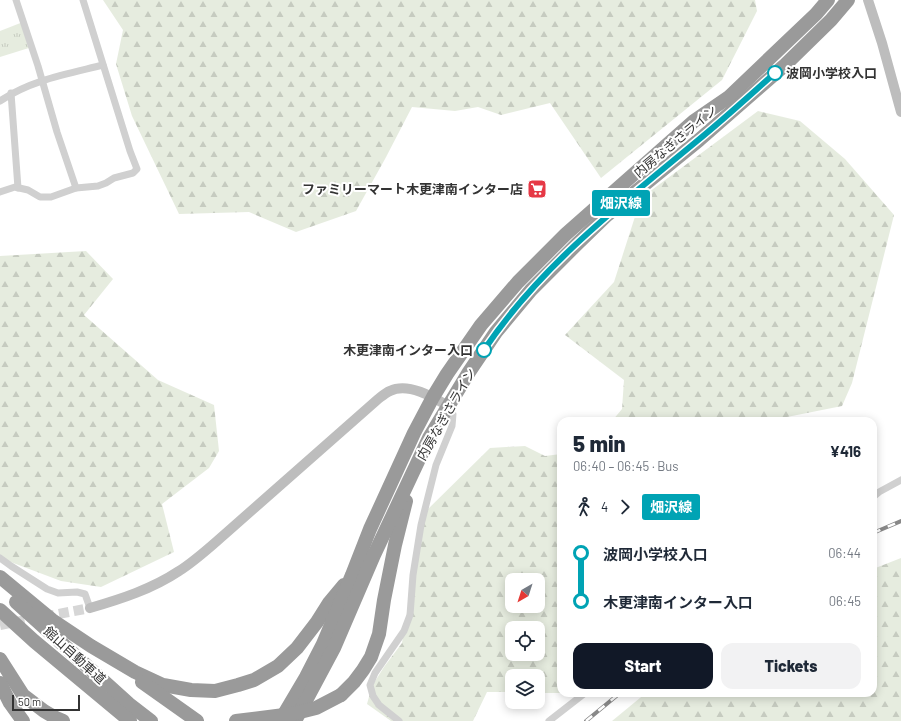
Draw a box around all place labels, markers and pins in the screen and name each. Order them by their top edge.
marker: 波岡小学校入口 [767,65,783,81]
place label: 波岡小学校入口 [786,65,877,81]
supermarket icon: ファミリーマート木更津南インター店 [526,178,548,200]
place label: ファミリーマート木更津南インター店 [302,181,523,197]
place label: 木更津南インター入口 [343,342,473,358]
marker: 木更津南インター入口 [476,342,492,358]

